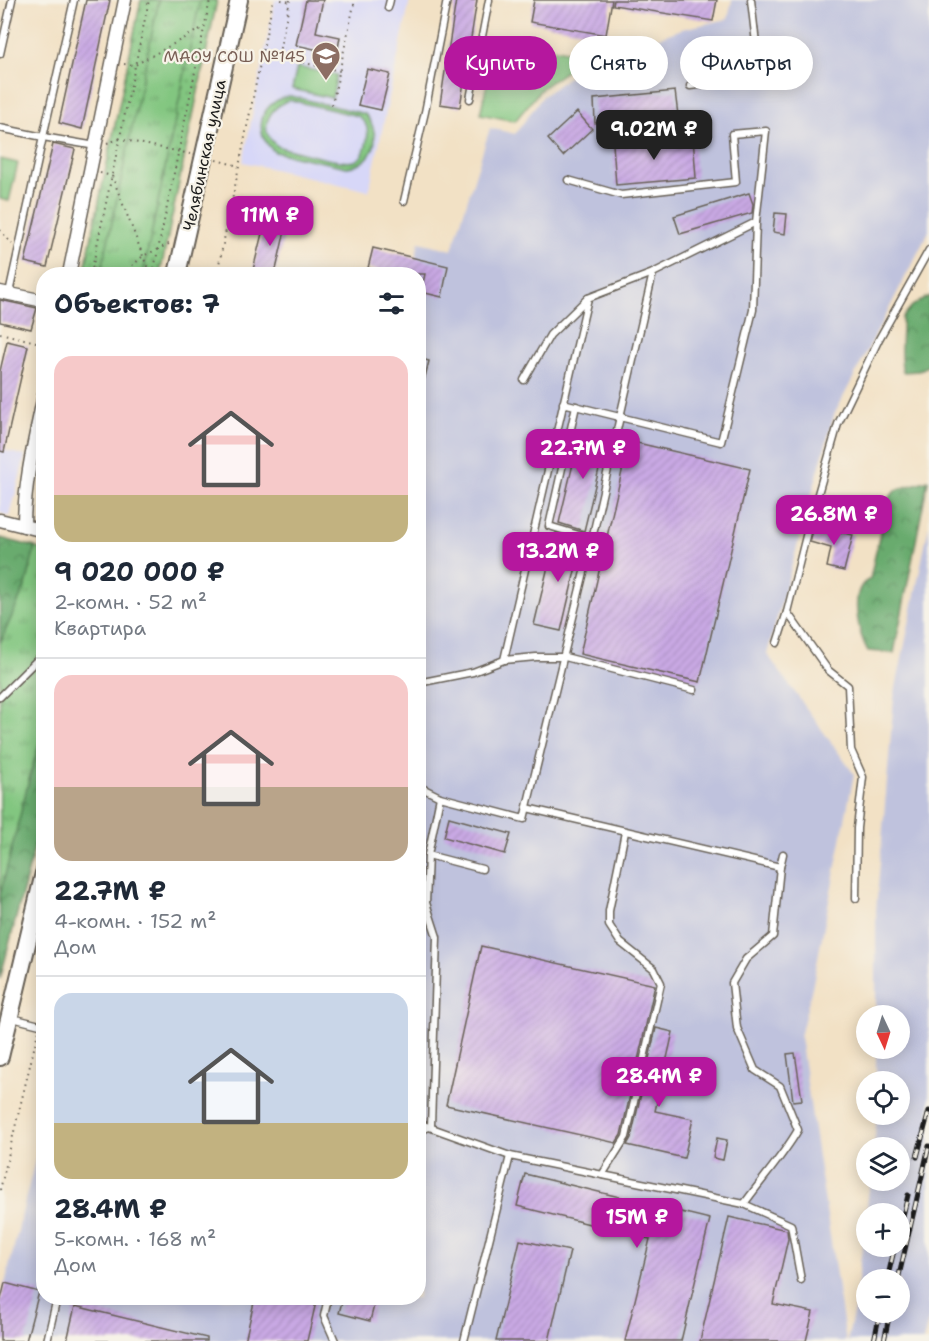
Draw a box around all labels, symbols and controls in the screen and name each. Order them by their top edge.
chip: Купить [444,36,557,90]
chip: Снять [569,36,668,90]
chip: Фильтры [680,36,813,90]
school or university icon: МАОУ СОШ №145 [310,40,342,82]
place label: МАОУ СОШ №145 [163,46,305,67]
street label: Челябинская улица [178,77,231,233]
pin: 9.02M ₽ [599,110,709,161]
text: 9.02M ₽ [610,116,698,142]
pin: 11M ₽ [228,196,312,247]
text: 11M ₽ [240,202,300,228]
text: Объектов: 7 [54,286,220,321]
icon: filters [375,287,408,320]
icon: home [177,395,285,503]
pin: 22.7M ₽ [528,429,638,480]
text: 22.7M ₽ [540,435,626,461]
pin: 26.8M ₽ [779,495,889,546]
text: 26.8M ₽ [790,501,878,527]
pin: 13.2M ₽ [503,532,613,583]
text: 13.2M ₽ [517,538,599,564]
text: 9 020 000 ₽ [54,554,225,589]
text: 2-комн. · 52 m² [54,589,207,615]
text: Квартира [54,615,146,641]
icon: home [177,714,285,822]
text: 22.7M ₽ [54,873,166,908]
text: 4-комн. · 152 m² [54,908,216,934]
text: Дом [54,934,96,960]
north arrow [856,1005,910,1059]
map controls [856,1005,910,1323]
icon: home [177,1032,285,1140]
pin: 28.4M ₽ [604,1057,714,1108]
text: 28.4M ₽ [615,1063,703,1089]
button: locate [856,1071,910,1125]
button: layers [856,1137,910,1191]
text: 28.4M ₽ [54,1191,167,1226]
pin: 15M ₽ [595,1198,679,1249]
button: + [856,1203,910,1257]
text: 15M ₽ [606,1204,668,1230]
text: 5-комн. · 168 m² [54,1226,216,1252]
text: Дом [54,1252,96,1278]
button: − [856,1269,910,1323]

